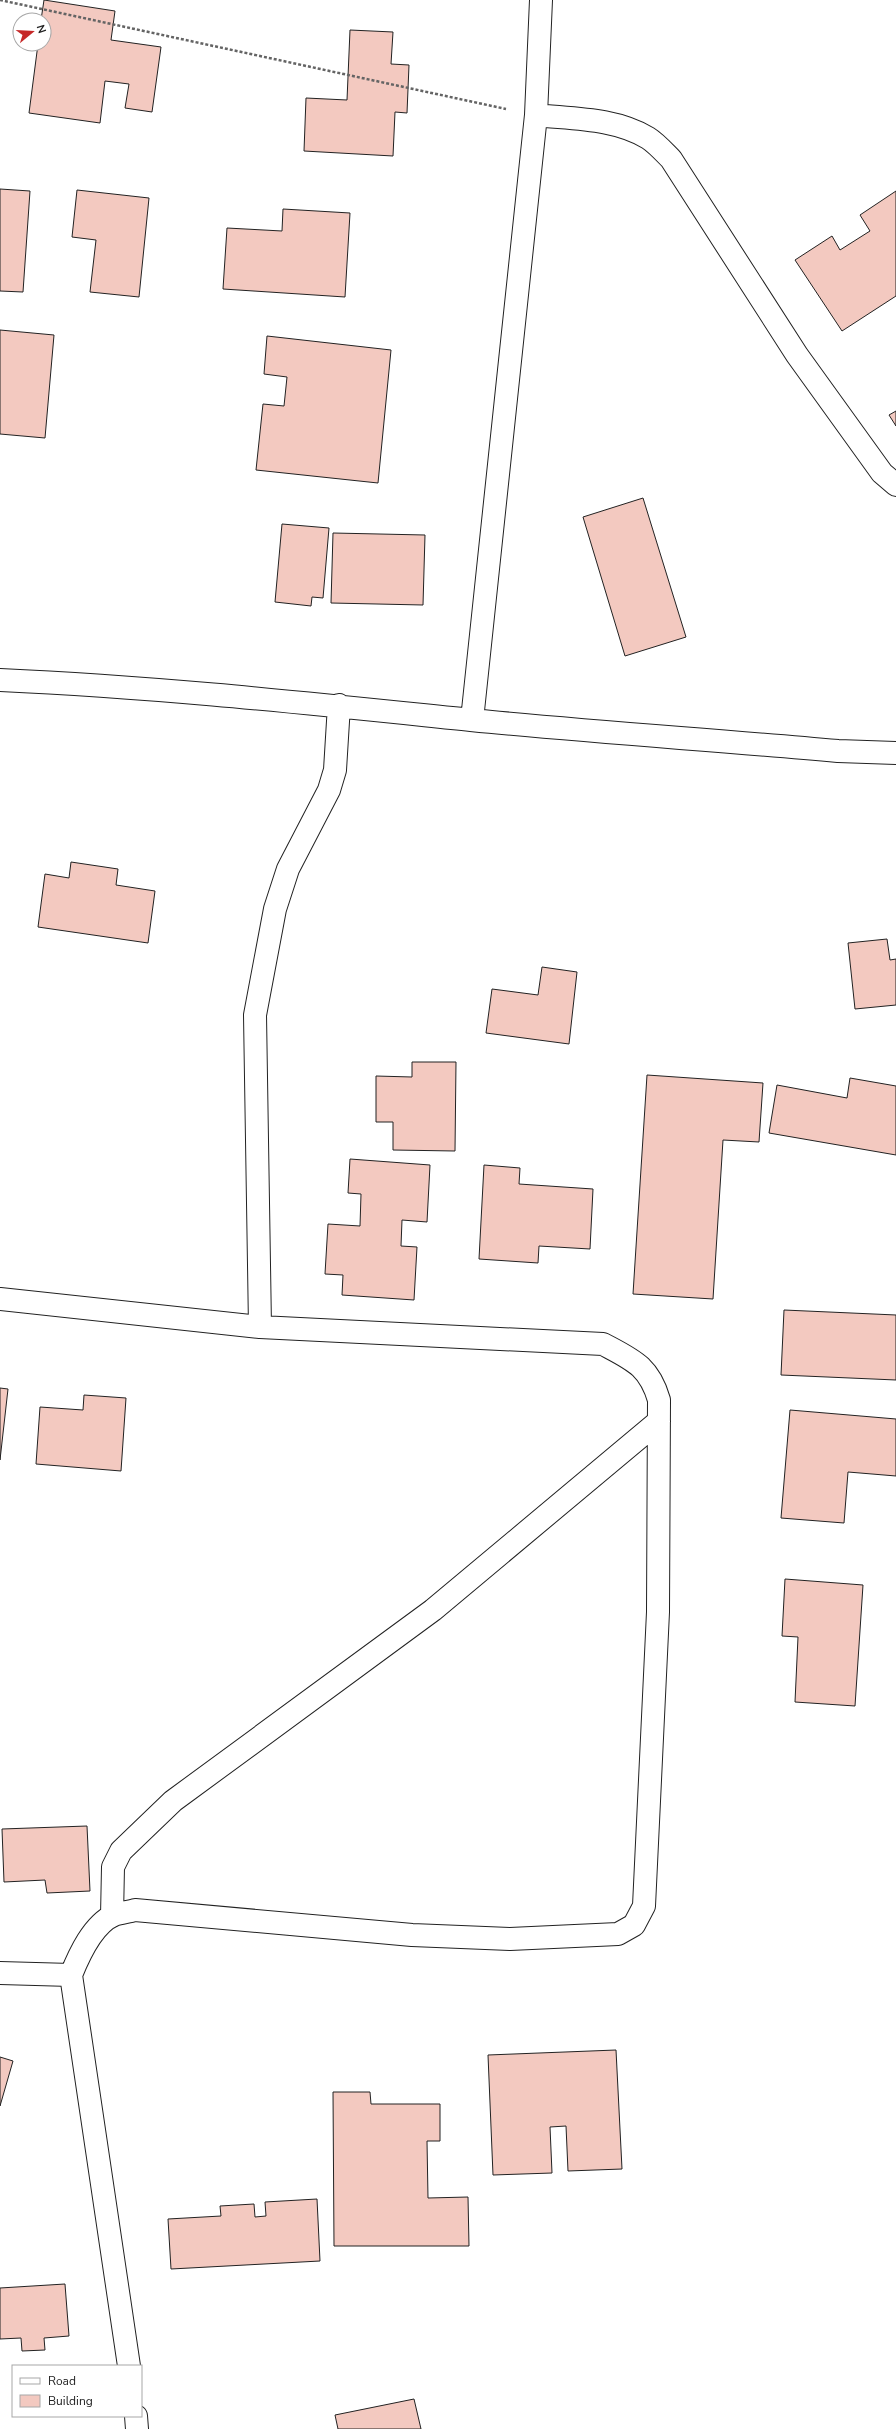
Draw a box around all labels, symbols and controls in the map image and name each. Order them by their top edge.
north arrow [12,12,52,52]
text: N [33,23,49,35]
legend [12,2365,142,2417]
text: Road [48,2373,76,2389]
text: Building [48,2393,93,2409]

